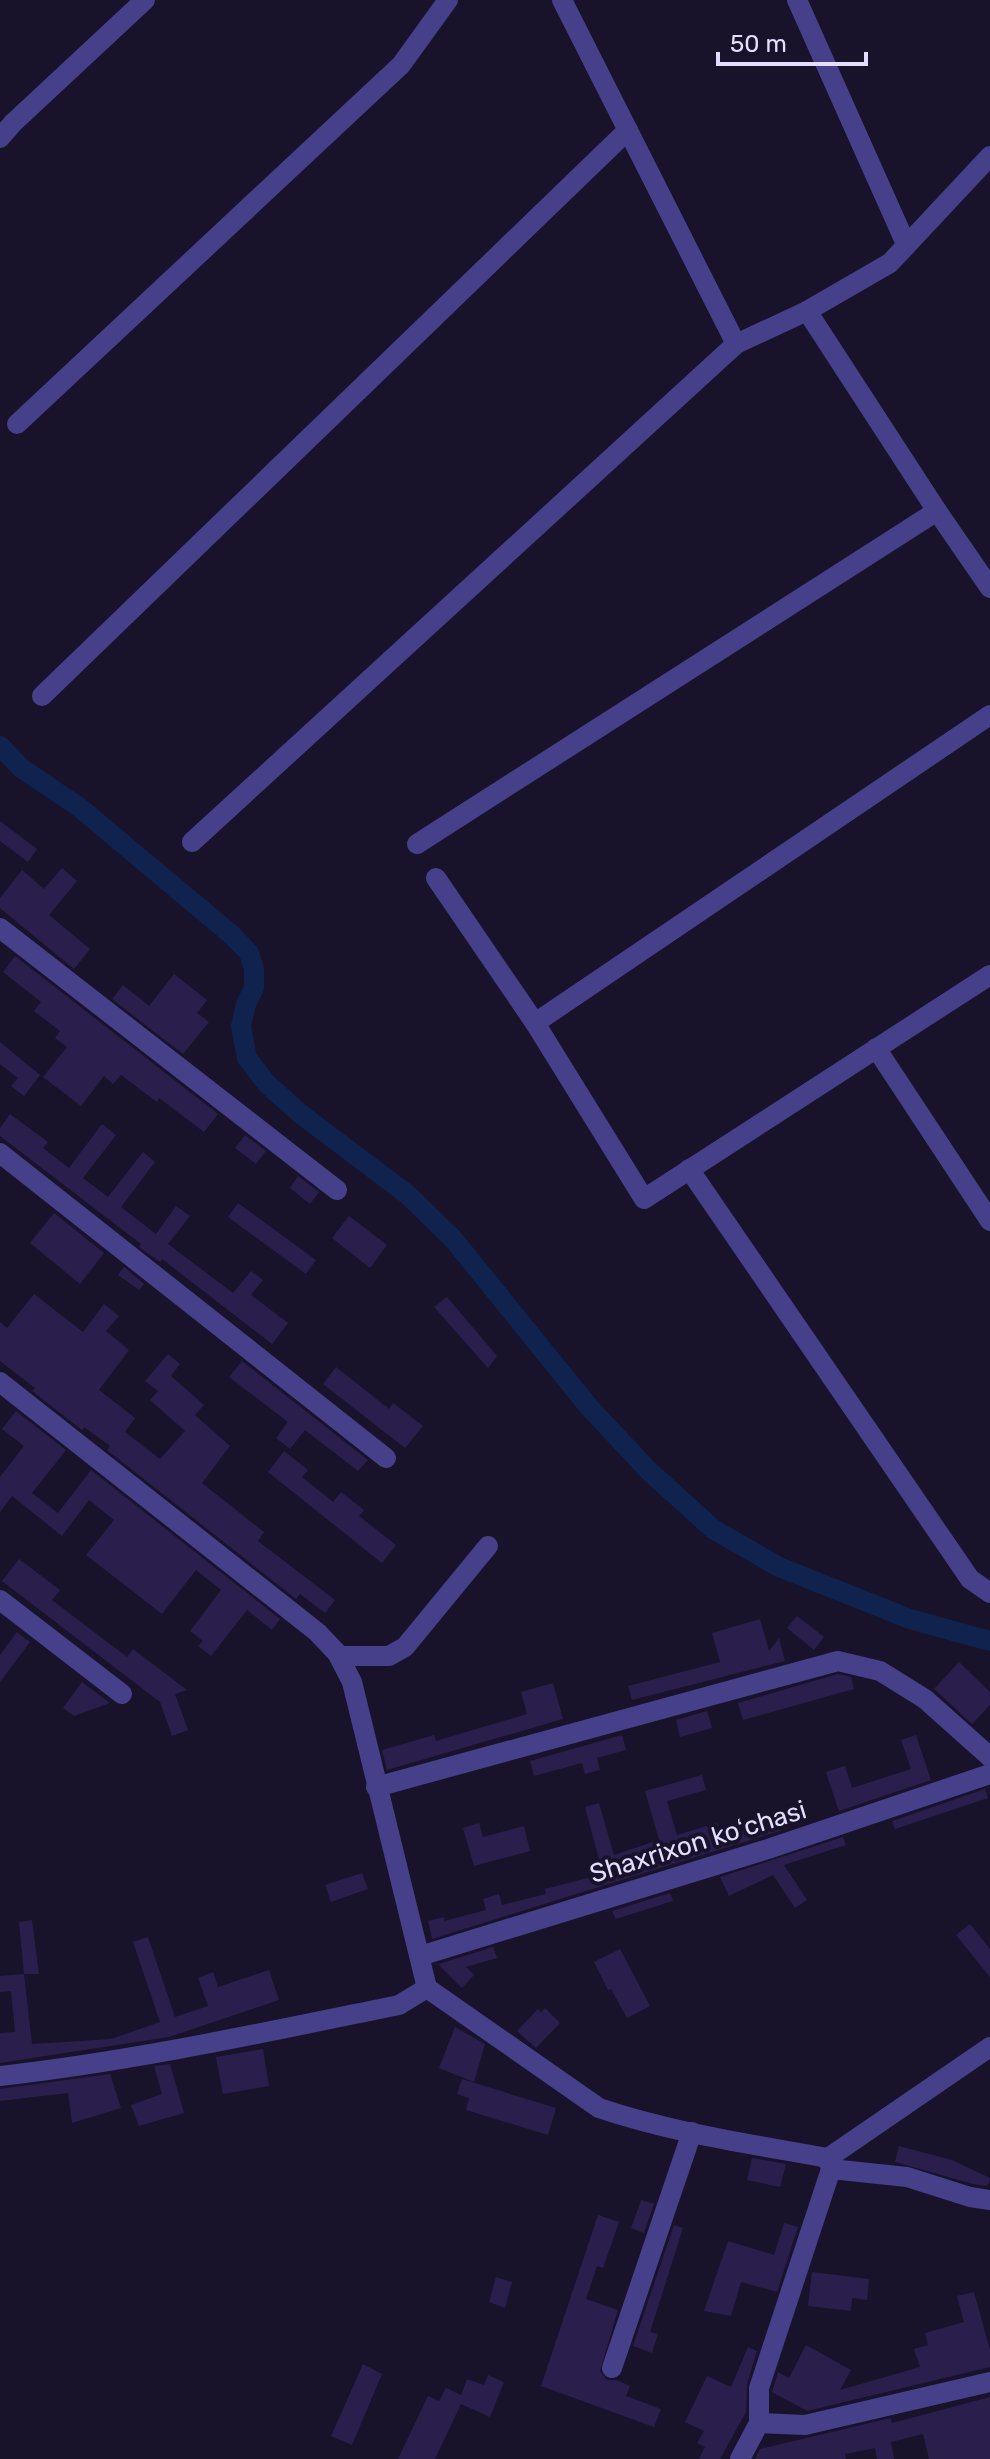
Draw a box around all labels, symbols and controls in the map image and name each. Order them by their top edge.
scale bar [718,16,866,66]
text: 50 m [730,30,787,58]
street label: Shaxrixon koʻchasi [586,1794,810,1890]

